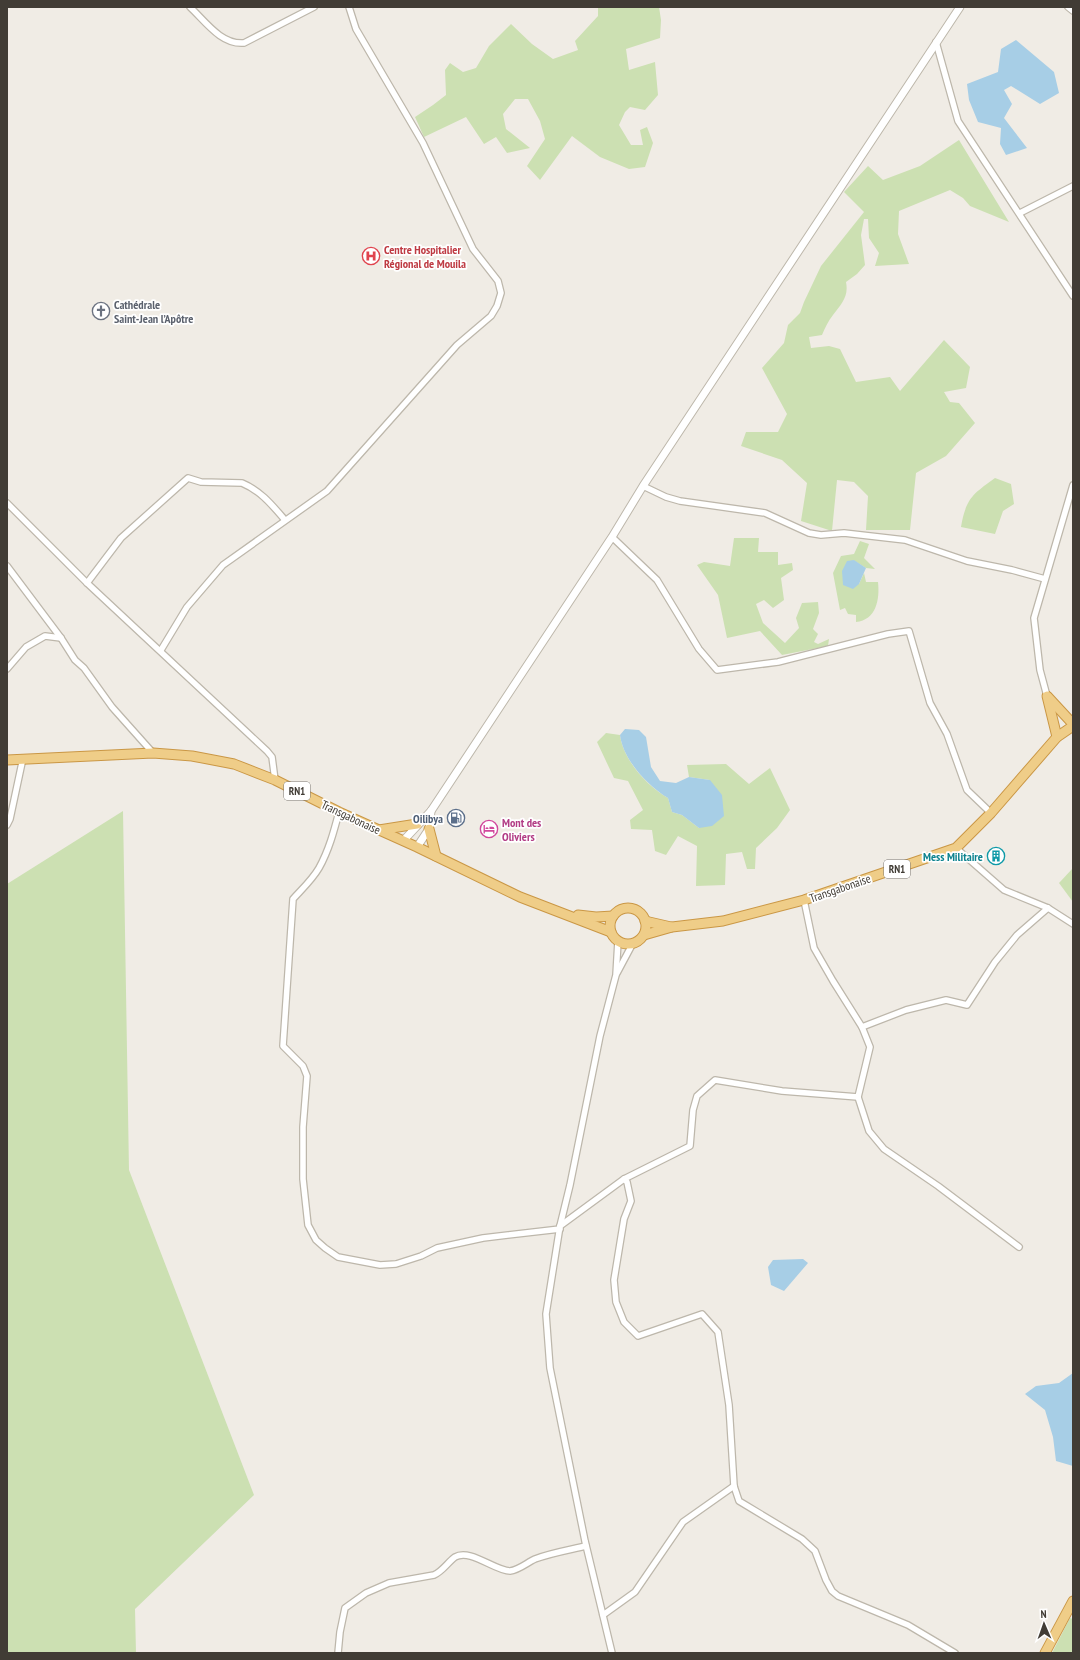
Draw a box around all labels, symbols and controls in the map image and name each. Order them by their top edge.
place label: Centre Hospitalier Régional de Mouila [384,242,466,271]
hospital icon: Centre Hospitalier Régional de Mouila [361,246,381,266]
place label: Cathédrale Saint-Jean l’Apôtre [114,297,193,326]
church icon: Cathédrale Saint-Jean l’Apôtre [91,301,111,321]
road number: RN1 [284,782,310,800]
street label: Transgabonaise [319,797,383,837]
fuel station icon: Oilibya [446,808,466,828]
place label: Oilibya [413,811,443,826]
place label: Mont des Oliviers [502,815,541,844]
hotel icon: Mont des Oliviers [479,819,499,839]
building icon: Mess Militaire [986,846,1006,866]
place label: Mess Militaire [923,849,983,864]
road number: RN1 [884,860,910,878]
street label: Transgabonaise [807,871,873,905]
north arrow [1024,1604,1064,1644]
text: N [1040,1607,1047,1621]

